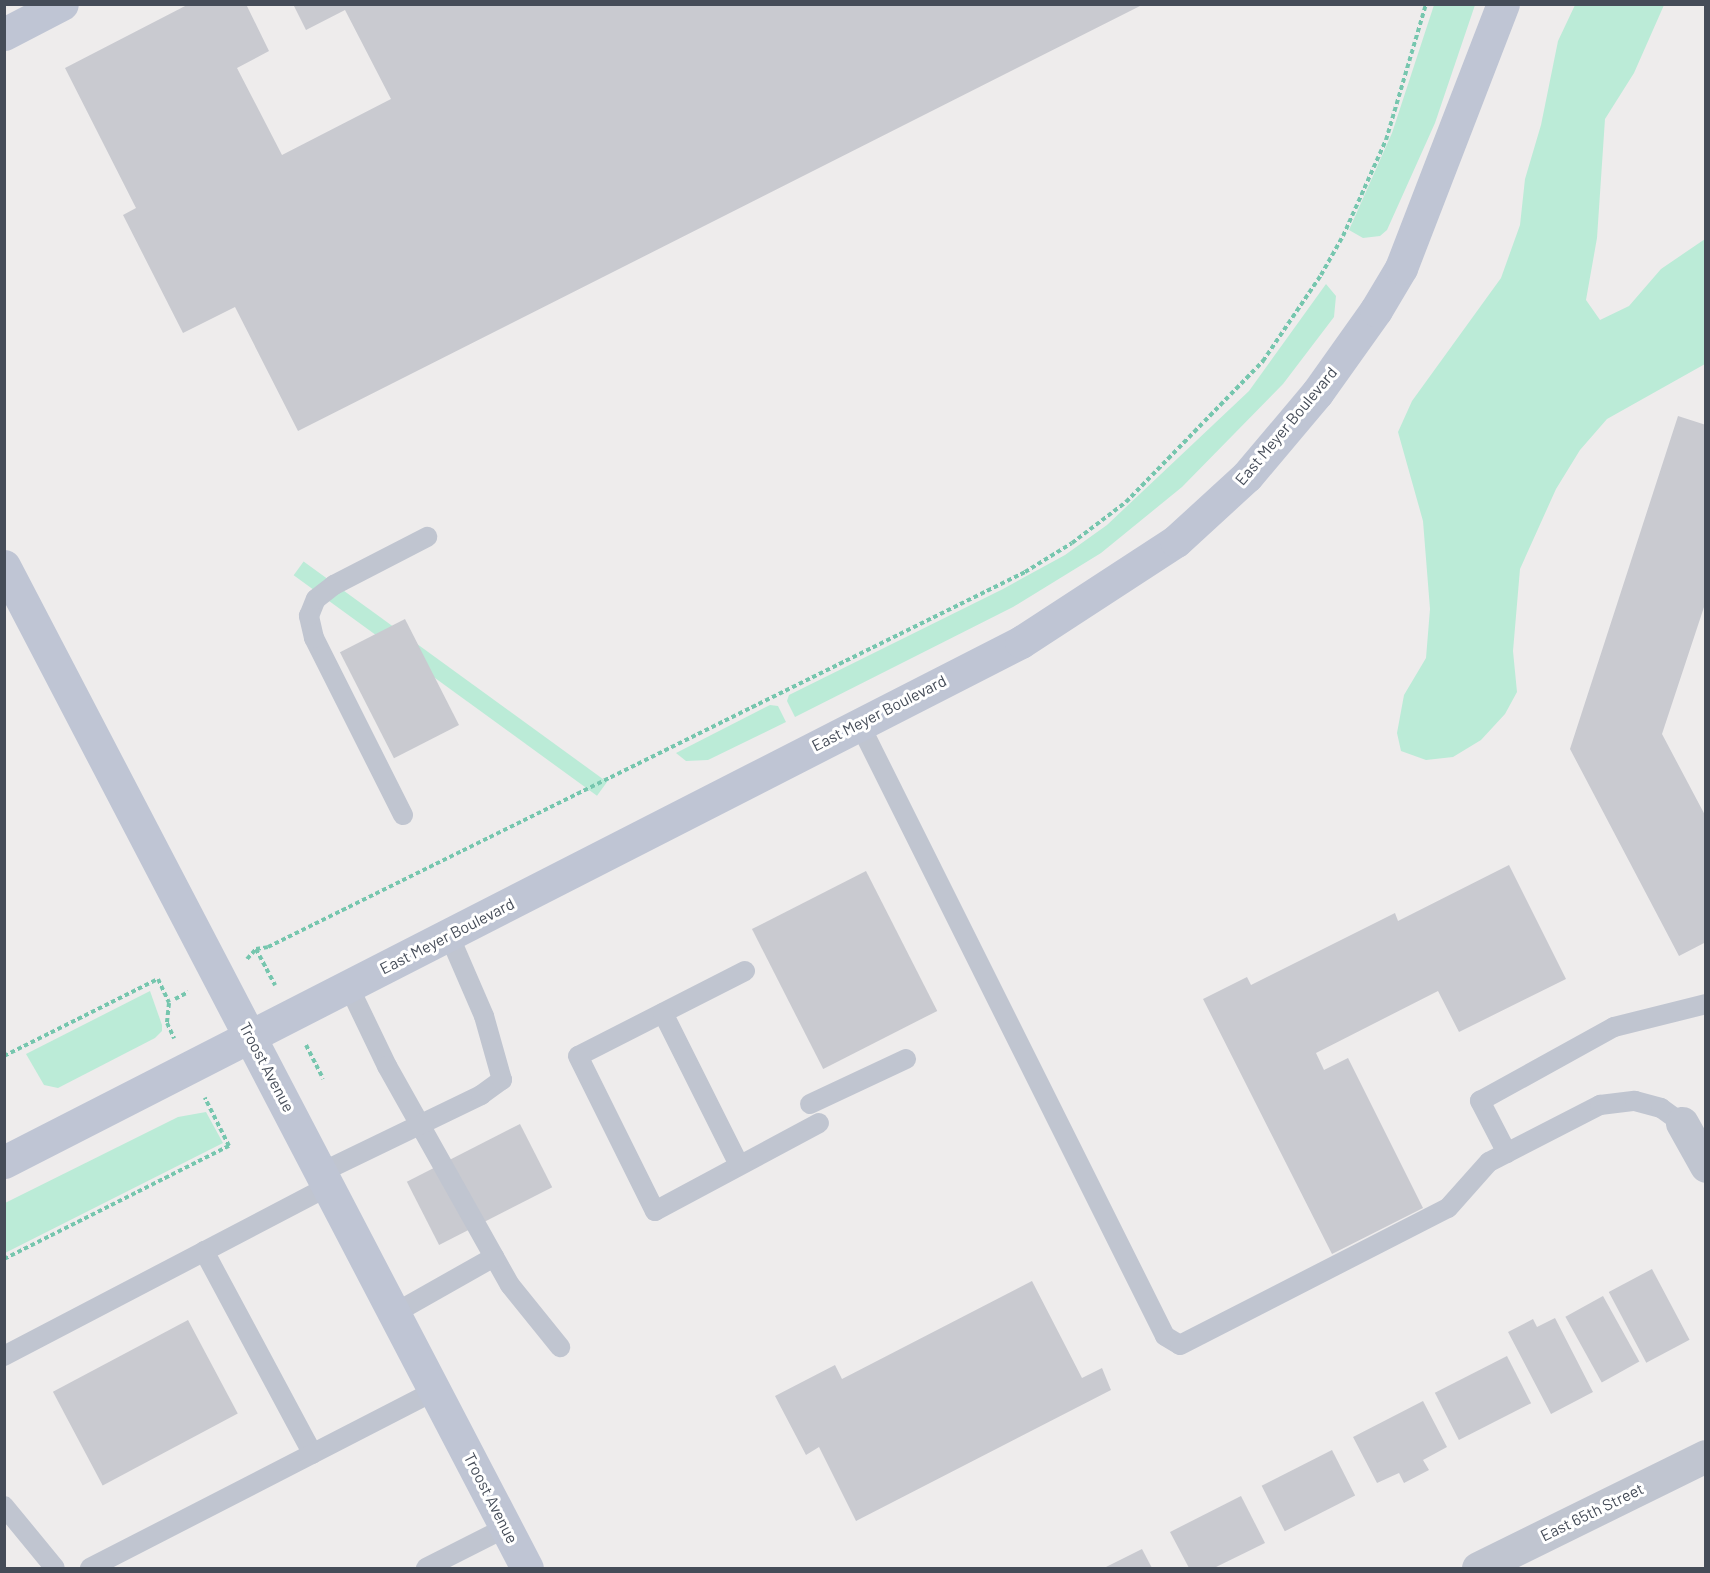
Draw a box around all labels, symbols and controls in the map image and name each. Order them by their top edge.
street label: East Meyer Boulevard [1231,363,1341,489]
street label: East Meyer Boulevard [809,671,949,755]
street label: East Meyer Boulevard [377,894,517,978]
street label: Troost Avenue [235,1019,299,1115]
street label: Troost Avenue [460,1450,522,1546]
street label: East 65th Street [1537,1479,1647,1545]

